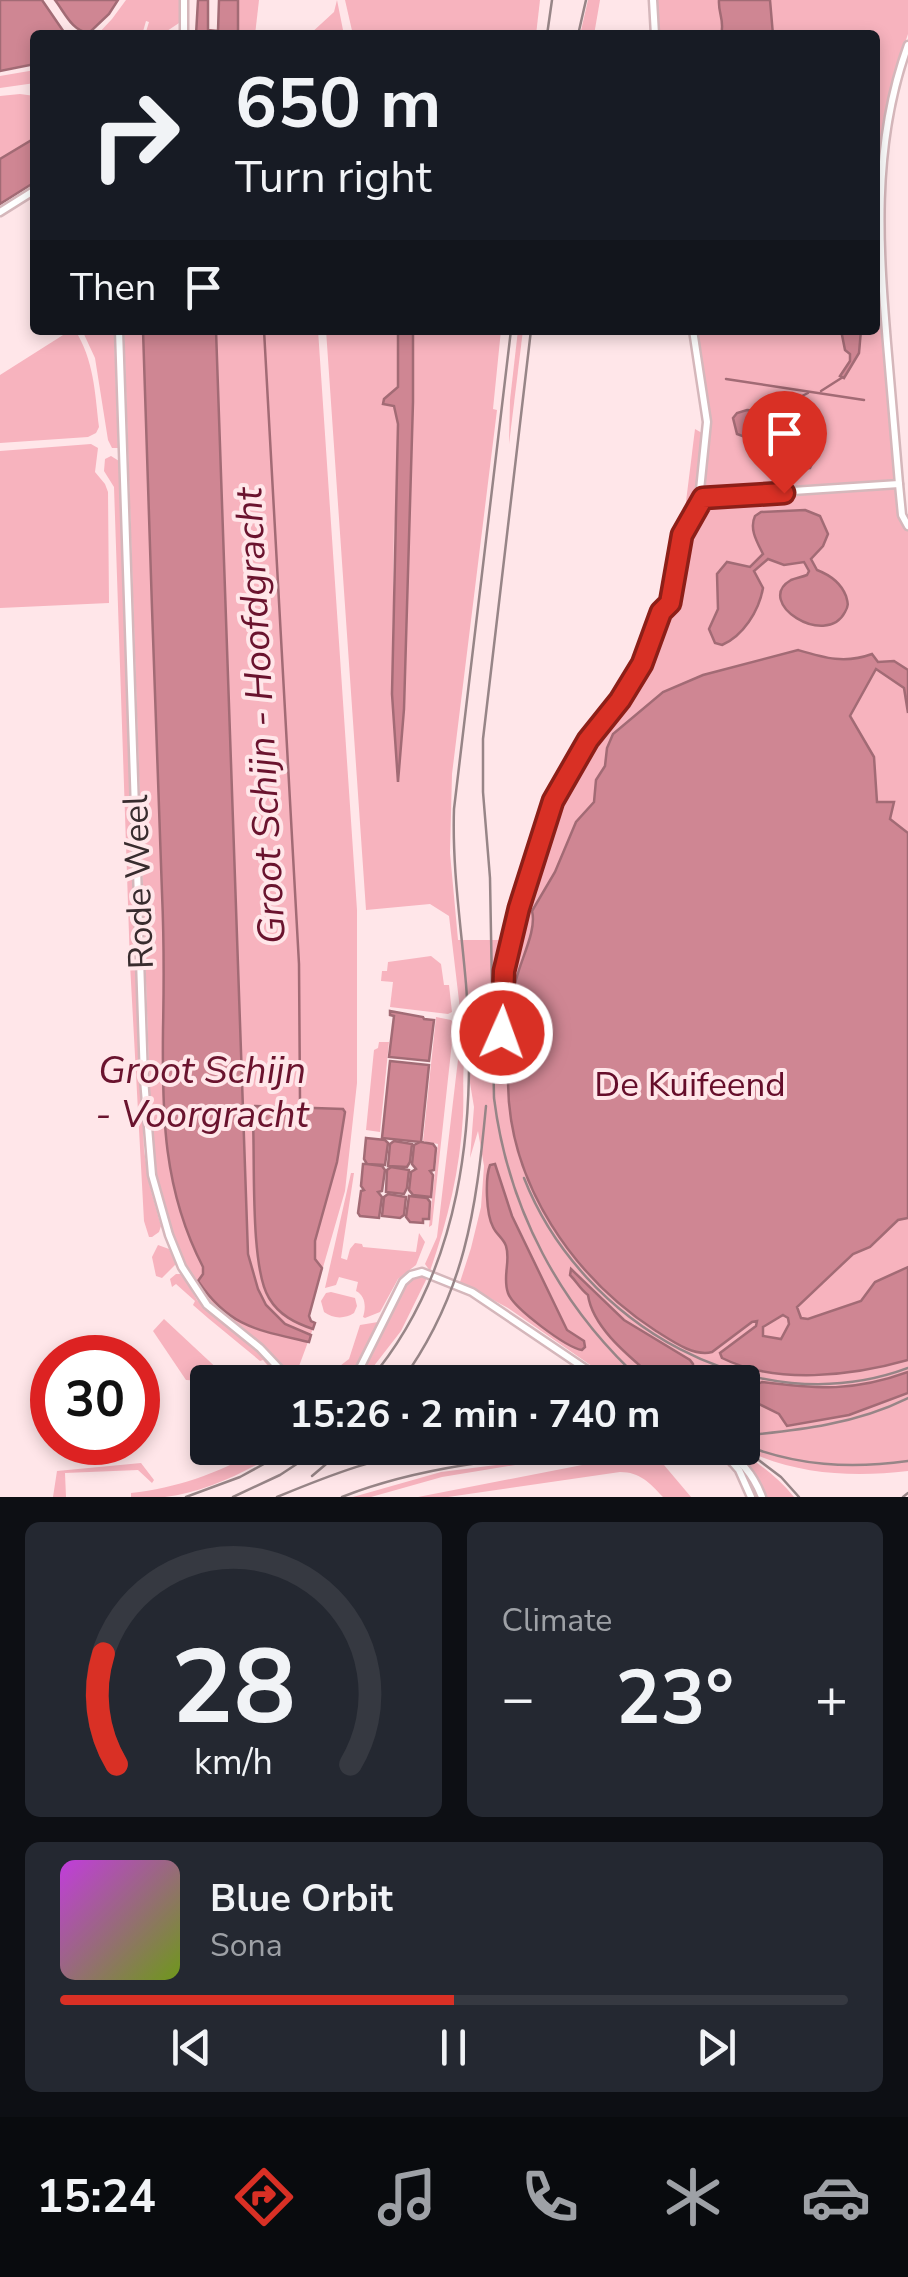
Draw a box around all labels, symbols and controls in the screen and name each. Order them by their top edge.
text: 650 m [235,56,441,152]
icon: right [70,70,200,200]
text: Turn right [235,147,432,208]
icon: arrive [176,260,231,315]
text: Then [70,262,156,313]
pin [742,391,827,494]
icon: arrive [757,406,812,461]
water label: Groot Schijn - Hoofdgracht [223,485,298,946]
street label: Rode Weel [112,793,165,970]
position arrow [450,981,554,1085]
water label: Groot Schijn - Voorgracht [95,1045,311,1140]
park label: De Kuifeend [594,1061,786,1108]
speed limit sign: 30 [30,1335,160,1465]
text: 15:26 · 2 min · 740 m [290,1389,660,1440]
text: Climate [502,1599,612,1642]
text: 28 [171,1617,296,1759]
text: 23° [616,1647,734,1749]
text: − [502,1661,535,1736]
text: + [815,1661,848,1736]
text: km/h [194,1738,273,1787]
text: Blue Orbit [210,1873,393,1924]
text: Sona [210,1924,283,1967]
icon: previous [164,2020,219,2075]
icon: pause [426,2020,481,2075]
icon: next [689,2020,744,2075]
icon: directions [229,2162,299,2232]
icon: music [372,2162,442,2232]
icon: phone [515,2162,585,2232]
icon: climate [658,2162,728,2232]
icon: car [801,2162,871,2232]
text: 15:24 [37,2167,156,2228]

